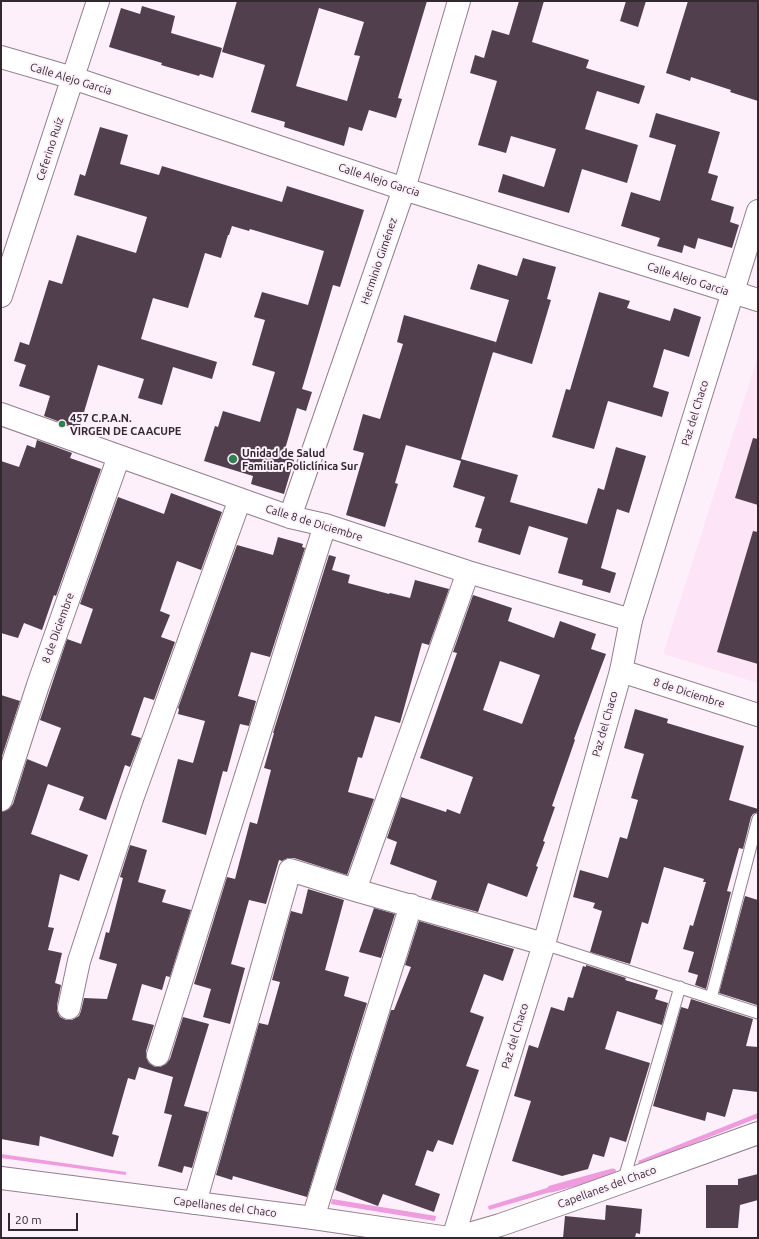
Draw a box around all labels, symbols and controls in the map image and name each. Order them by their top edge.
street label: Calle Alejo Garcia [28,60,114,98]
street label: Ceferino Ruíz [34,116,66,182]
street label: Calle Alejo Garcia [337,161,421,199]
street label: Herminio Giménez [358,216,400,306]
street label: Calle Alejo Garcia [646,260,730,298]
street label: Paz del Chaco [679,379,711,447]
place label: 457 C.P.A.N. VIRGEN DE CAACUPE [70,411,181,437]
marker: 457 C.P.A.N. VIRGEN DE CAACUPE [57,419,67,429]
place label: Unidad de Salud Familiar Policlínica Sur [242,446,358,472]
marker: Unidad de Salud Familiar Policlínica Sur [227,453,239,465]
street label: Calle 8 de Diciembre [264,502,364,544]
street label: 8 de Diciembre [39,591,77,665]
street label: 8 de Diciembre [652,675,726,711]
street label: Paz del Chaco [589,690,621,758]
street label: Paz del Chaco [499,1002,531,1070]
street label: Capellanes del Chaco [556,1163,658,1211]
street label: Capellanes del Chaco [173,1194,277,1220]
scale bar [10,1205,80,1231]
text: 20 m [15,1213,42,1226]

